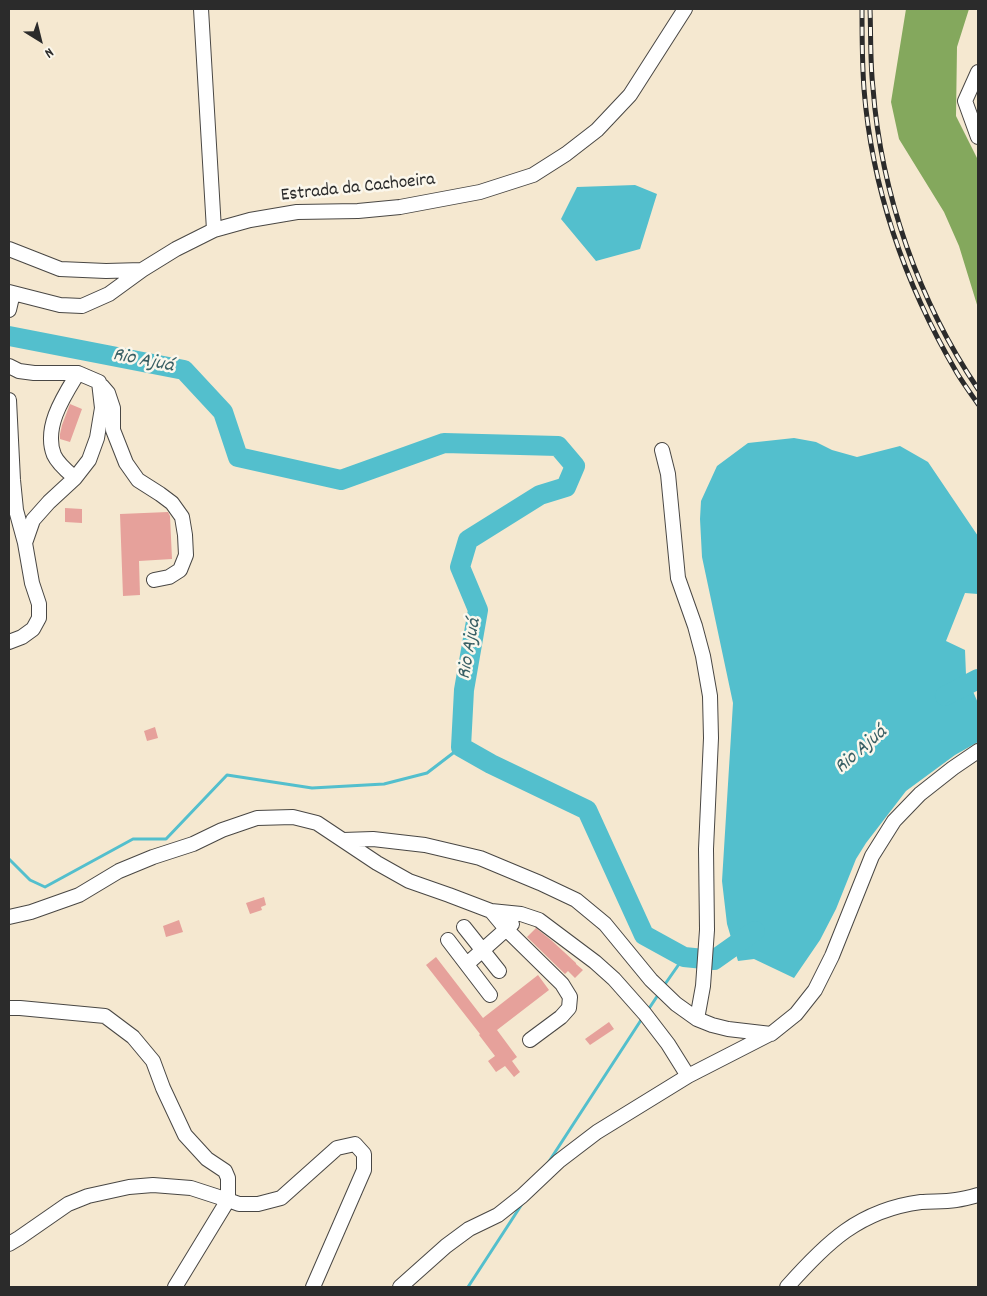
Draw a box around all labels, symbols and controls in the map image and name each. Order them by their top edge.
north arrow [15,15,65,65]
text: N [40,42,58,62]
street label: Estrada da Cachoeira [280,170,436,208]
water label: Rio Ajuá [110,344,176,380]
water label: Rio Ajuá [454,617,488,681]
water label: Rio Ajuá [831,722,893,780]

